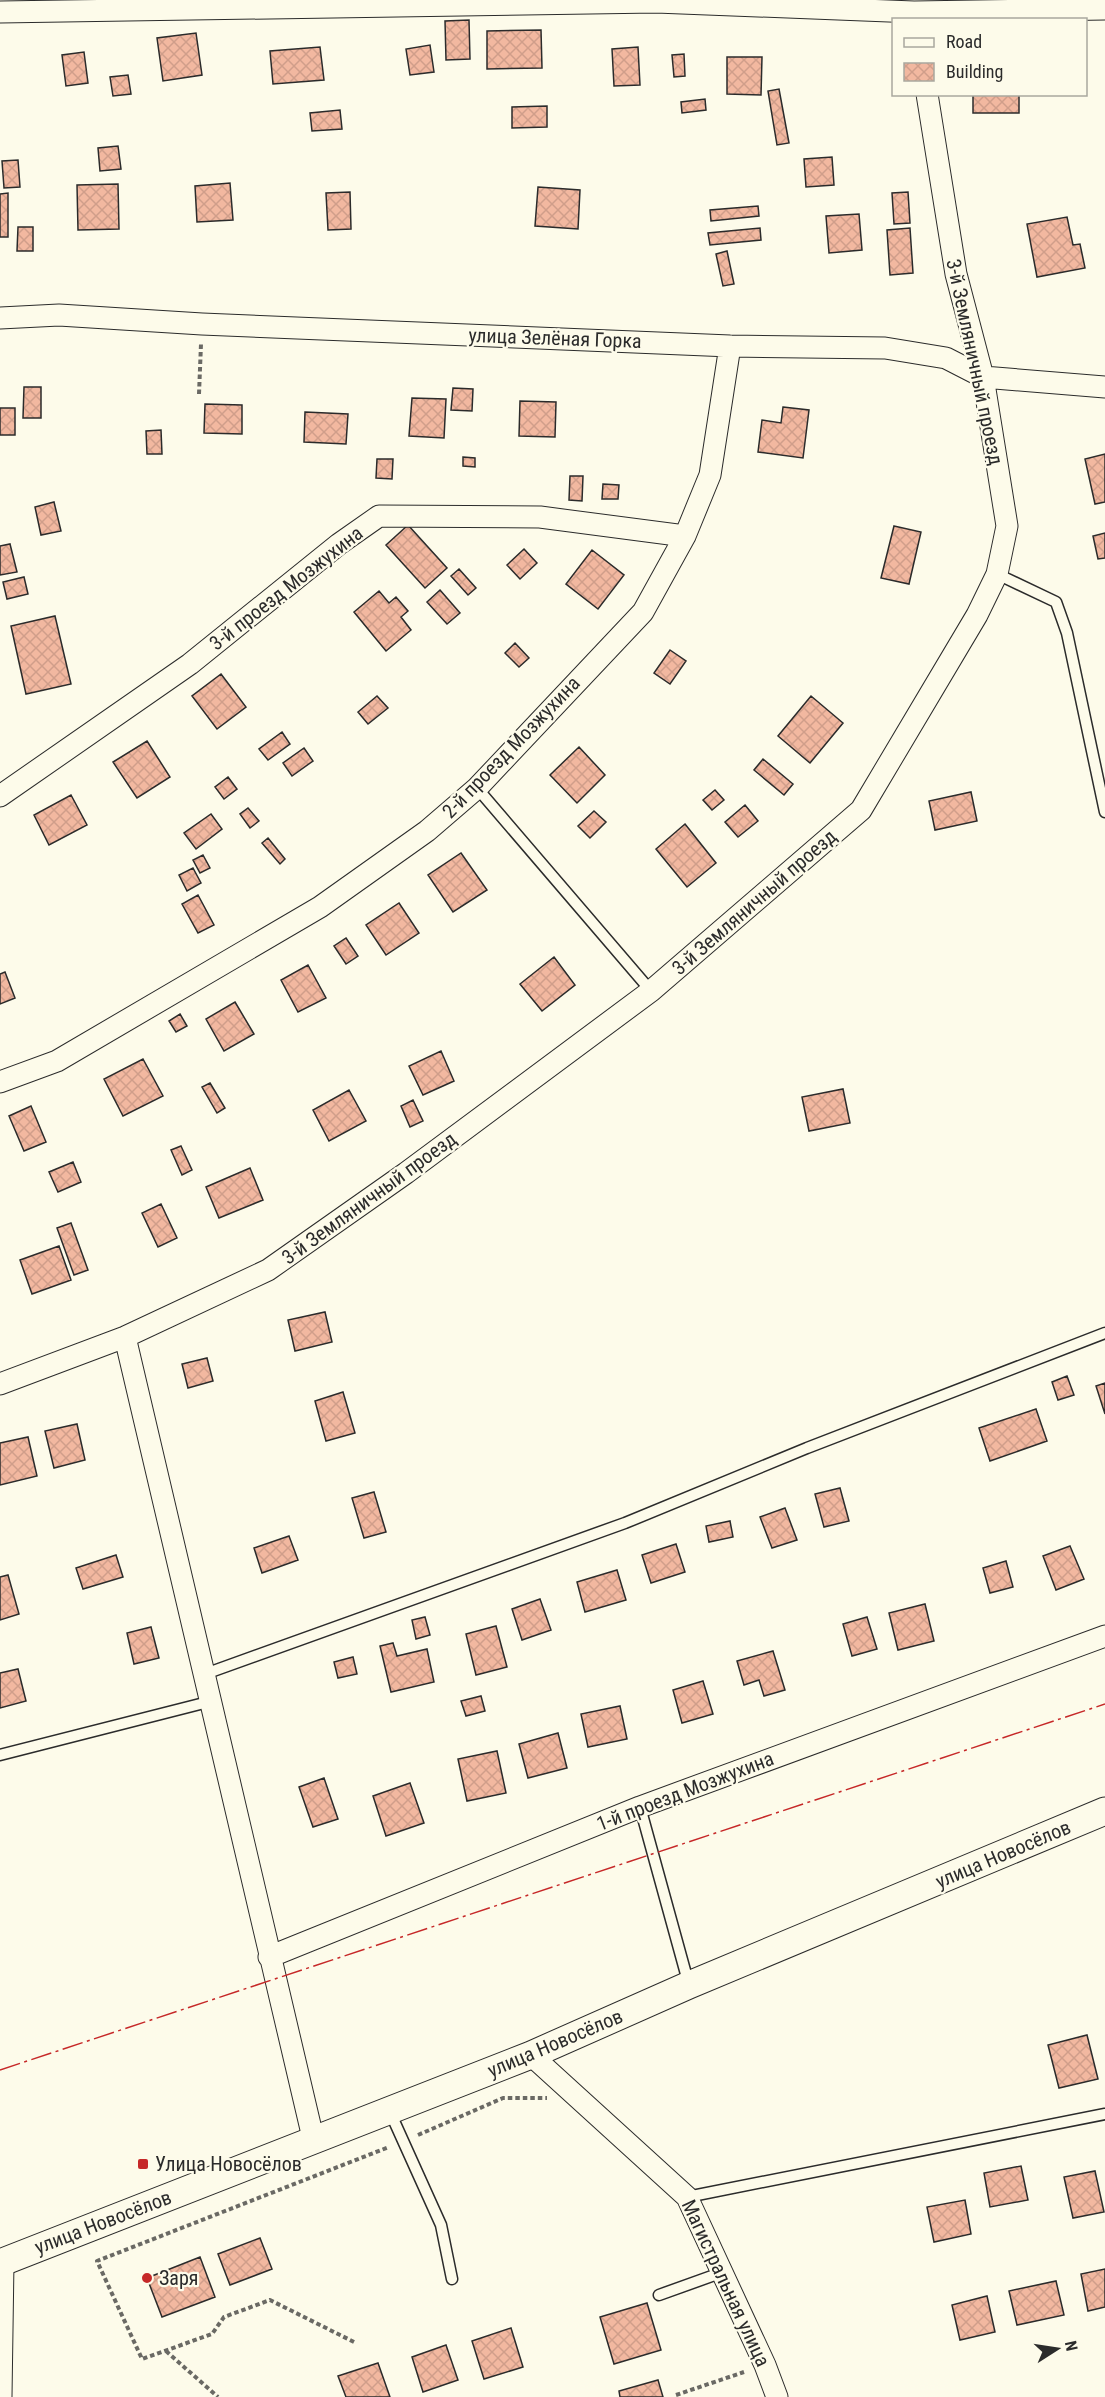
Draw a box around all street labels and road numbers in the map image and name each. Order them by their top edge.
street label: 3-й Земляничный проезд [941,257,1009,467]
street label: улица Зелёная Горка [468,323,642,353]
street label: 3-й проезд Мозжухина [205,521,367,655]
street label: 2-й проезд Мозжухина [437,671,585,823]
street label: 3-й Земляничный проезд [667,824,841,980]
street label: 3-й Земляничный проезд [277,1126,461,1269]
street label: 1-й проезд Мозжухина [593,1746,777,1836]
street label: улица Новосёлов [932,1815,1074,1893]
street label: улица Новосёлов [484,2004,626,2082]
street label: улица Новосёлов [31,2185,175,2259]
street label: Магистральная улица [677,2196,775,2370]

